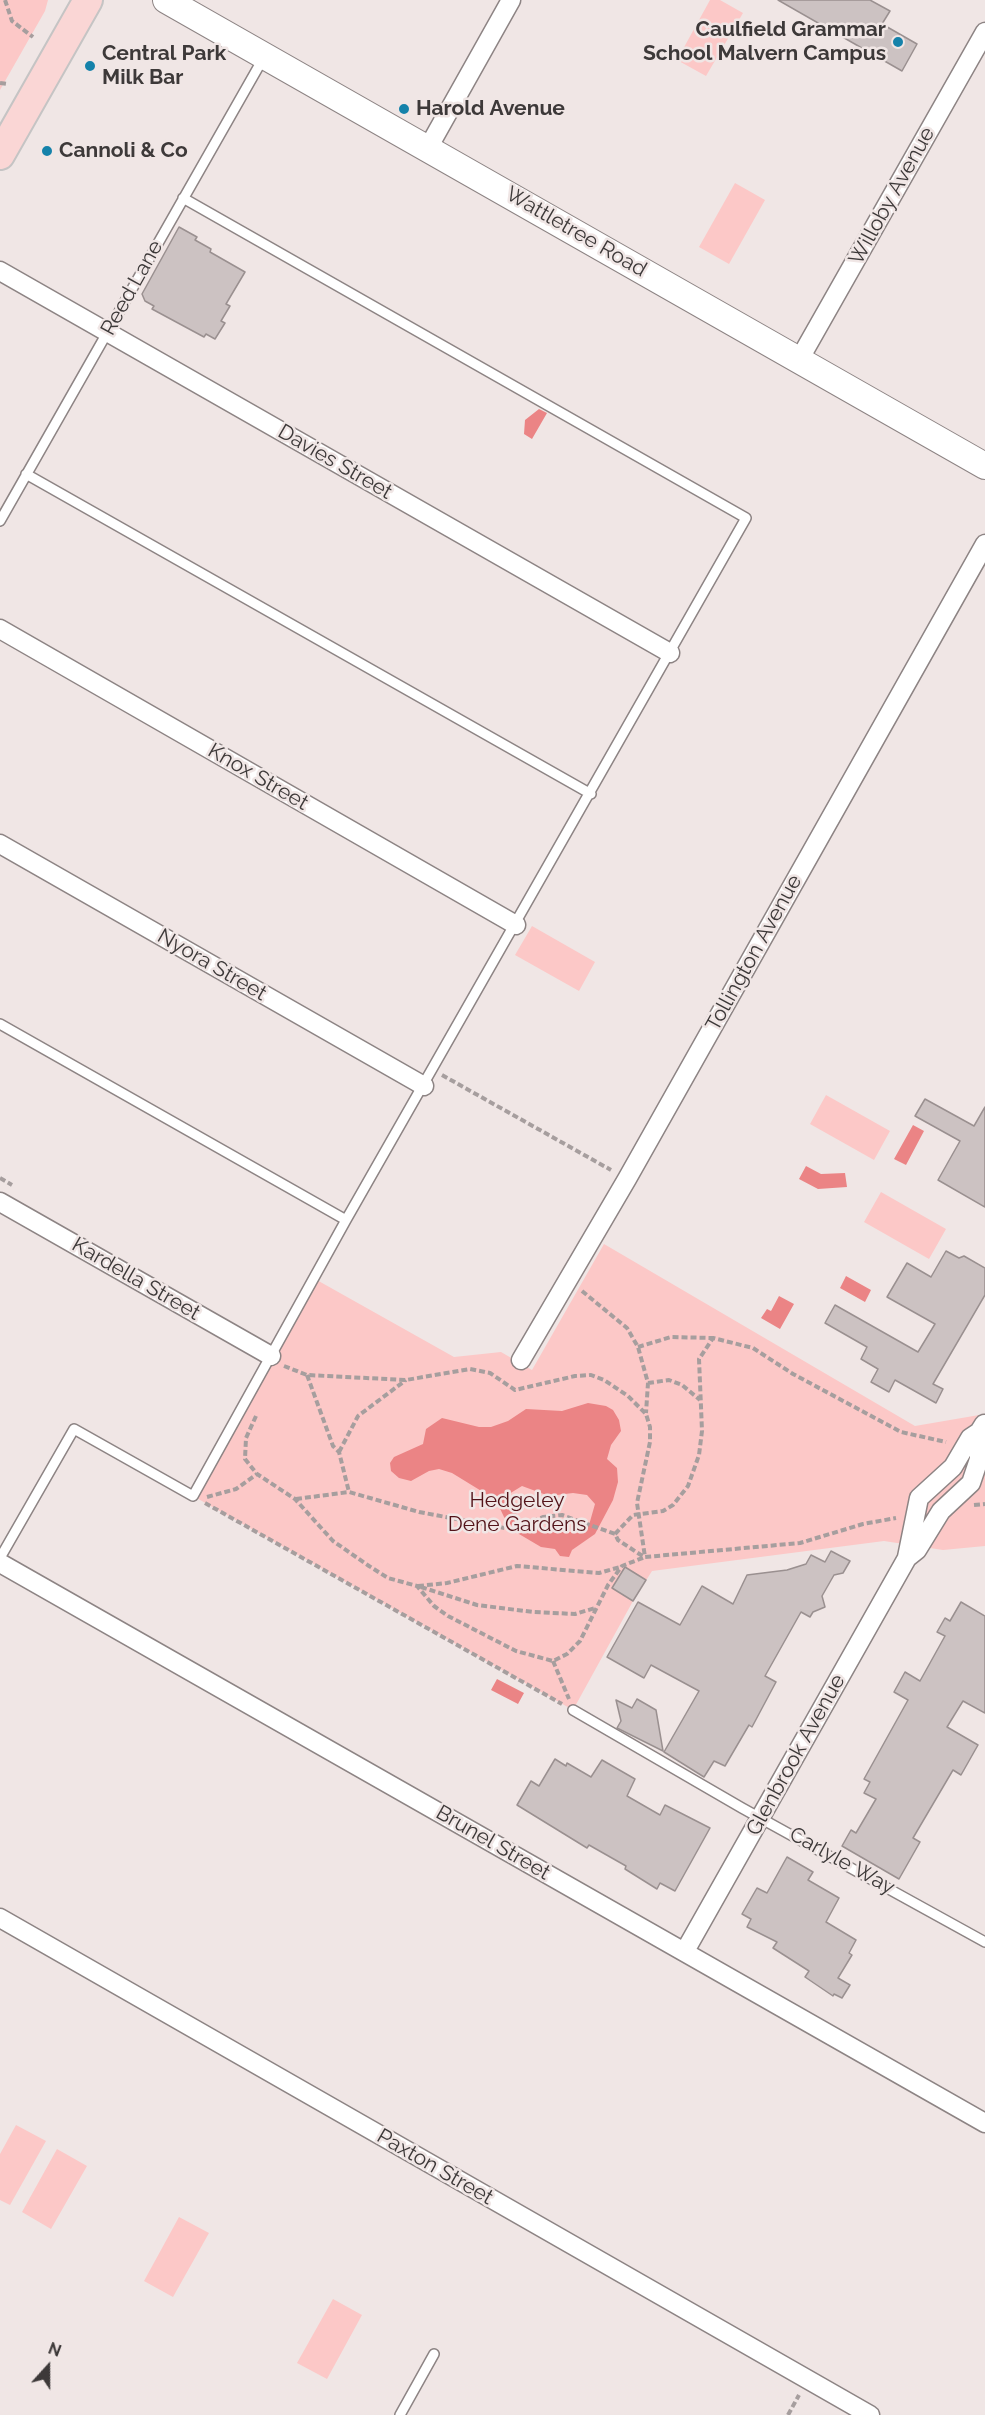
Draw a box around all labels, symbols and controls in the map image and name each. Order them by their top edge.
place label: Caulfield Grammar School Malvern Campus [643,17,886,67]
marker: Caulfield Grammar School Malvern Campus [891,35,905,49]
place label: Central Park Milk Bar [102,41,226,91]
marker: Central Park Milk Bar [83,59,97,73]
place label: Harold Avenue [416,96,565,122]
marker: Harold Avenue [397,102,411,116]
street label: Willoby Avenue [844,123,940,269]
place label: Cannoli & Co [59,138,188,164]
marker: Cannoli & Co [40,144,54,158]
street label: Wattletree Road [501,181,651,283]
street label: Reed Lane [96,236,168,340]
street label: Davies Street [273,419,397,505]
street label: Knox Street [203,738,313,816]
street label: Tollington Avenue [701,870,807,1036]
street label: Nyora Street [153,924,271,1006]
street label: Kardella Street [67,1232,205,1326]
park label: Hedgeley Dene Gardens [448,1488,586,1538]
street label: Glenbrook Avenue [741,1670,851,1840]
street label: Brunel Street [431,1800,555,1886]
street label: Carlyle Way [785,1822,899,1900]
street label: Paxton Street [372,2124,498,2210]
north arrow [18,2337,78,2397]
text: N [46,2339,64,2361]

